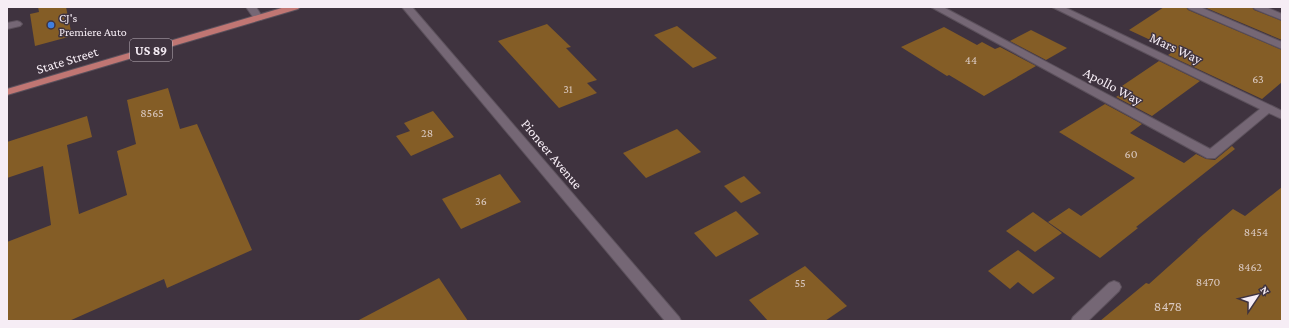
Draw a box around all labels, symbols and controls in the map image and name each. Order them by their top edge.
place label: CJ's Premiere Auto [59,11,127,39]
marker: CJ's Premiere Auto [46,20,56,30]
street label: Mars Way [1147,29,1205,67]
road number: US 89 [130,39,172,61]
street label: State Street [34,43,100,77]
house number: 44 [965,53,977,67]
street label: Apollo Way [1081,64,1146,108]
house number: 63 [1252,72,1264,86]
house number: 31 [563,82,573,96]
house number: 8565 [140,106,164,120]
street label: Pioneer Avenue [518,116,586,192]
house number: 28 [421,126,433,140]
house number: 60 [1125,147,1138,161]
house number: 36 [475,194,487,208]
house number: 8454 [1244,225,1268,239]
house number: 8462 [1238,260,1262,274]
house number: 8470 [1196,275,1220,289]
house number: 55 [794,276,806,290]
north arrow [1237,276,1277,316]
text: N [1258,284,1273,297]
house number: 8478 [1154,298,1182,314]

